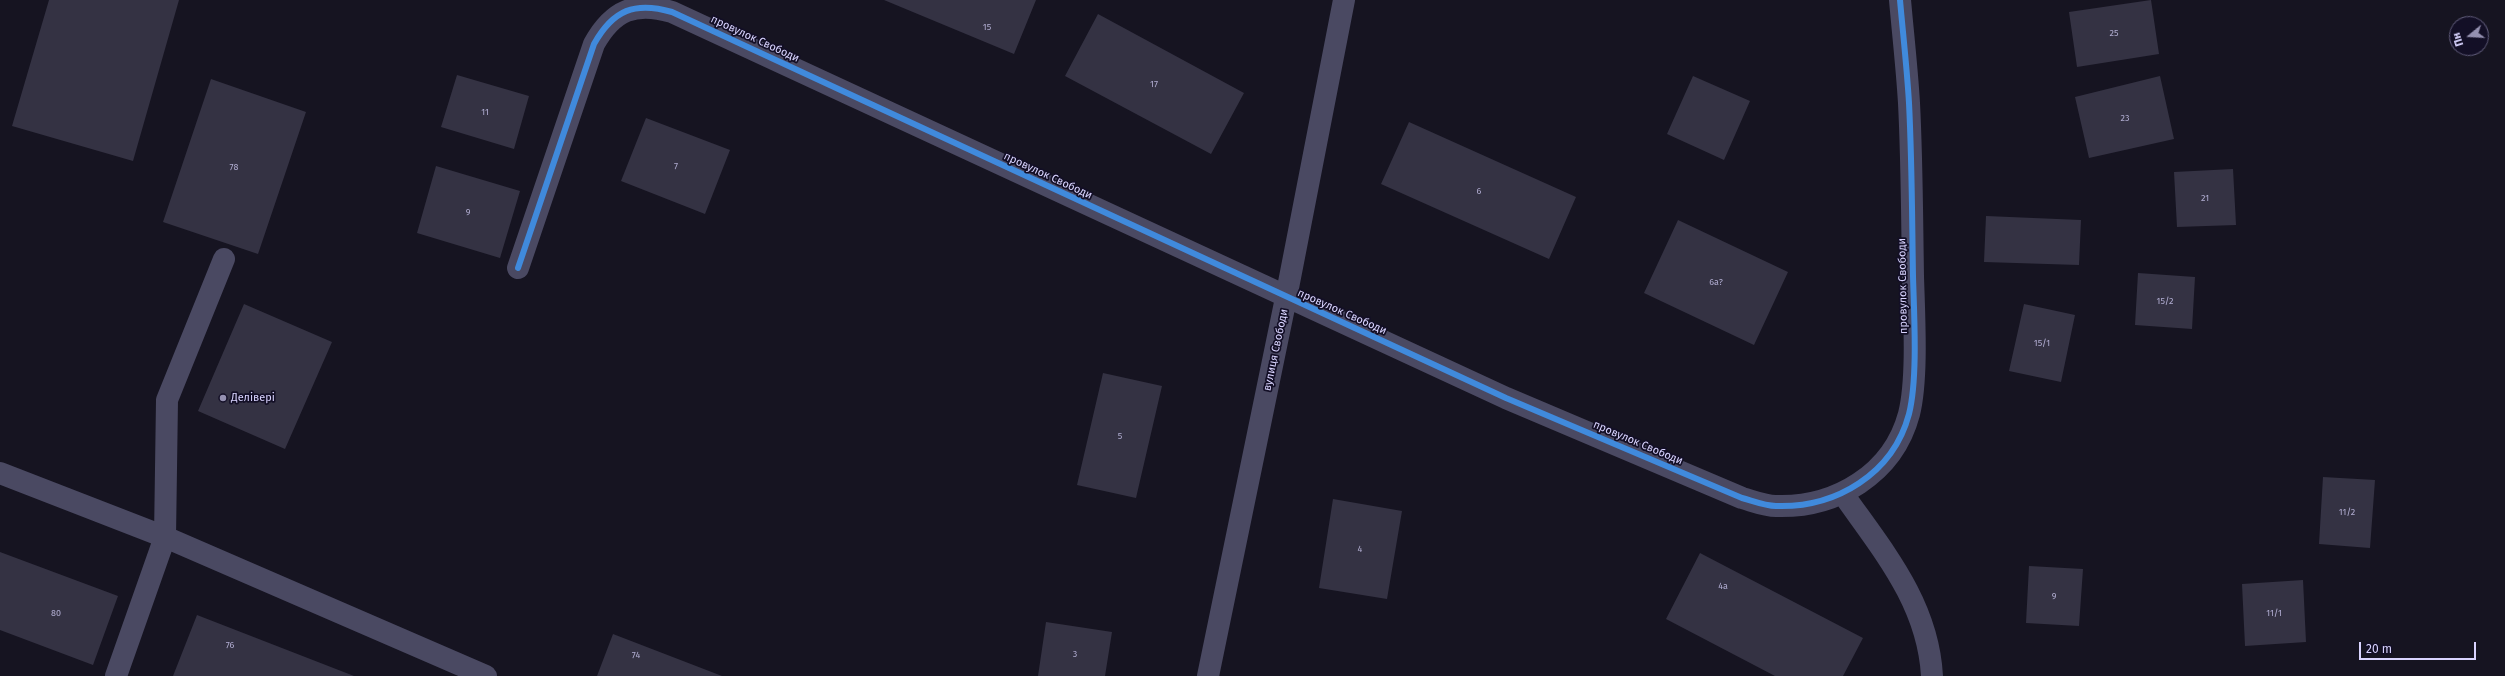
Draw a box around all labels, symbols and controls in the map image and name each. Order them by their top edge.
street label: провулок Свободи [709,13,801,65]
north arrow [2449,16,2489,56]
house number: 15 [983,22,991,32]
house number: 25 [2110,28,2118,38]
text: Пн [2450,31,2466,48]
house number: 17 [1150,79,1158,89]
house number: 11 [481,107,489,117]
house number: 23 [2121,113,2129,123]
street label: провулок Свободи [1002,150,1094,202]
house number: 7 [674,161,678,171]
house number: 78 [230,162,238,172]
house number: 6 [1477,186,1481,196]
house number: 21 [2201,193,2209,203]
house number: 9 [466,207,470,217]
street label: провулок Свободи [1896,238,1910,334]
house number: 6a? [1709,277,1723,287]
street label: провулок Свободи [1295,286,1389,338]
house number: 15/2 [2156,296,2174,306]
street label: вулиця Свободи [1261,308,1291,392]
house number: 15/1 [2034,338,2050,348]
place label: Делівері [231,391,275,405]
marker: Делівері [218,393,228,403]
street label: провулок Свободи [1591,418,1685,468]
house number: 5 [1118,431,1122,441]
house number: 11/2 [2339,507,2355,517]
house number: 4 [1358,544,1362,554]
house number: 4а [1718,581,1728,591]
house number: 9 [2052,591,2056,601]
house number: 80 [51,608,61,618]
house number: 11/1 [2266,608,2282,618]
scale bar [2361,634,2478,660]
house number: 76 [226,640,234,650]
text: 20 m [2366,642,2392,656]
house number: 3 [1073,649,1077,659]
house number: 74 [632,650,640,660]

